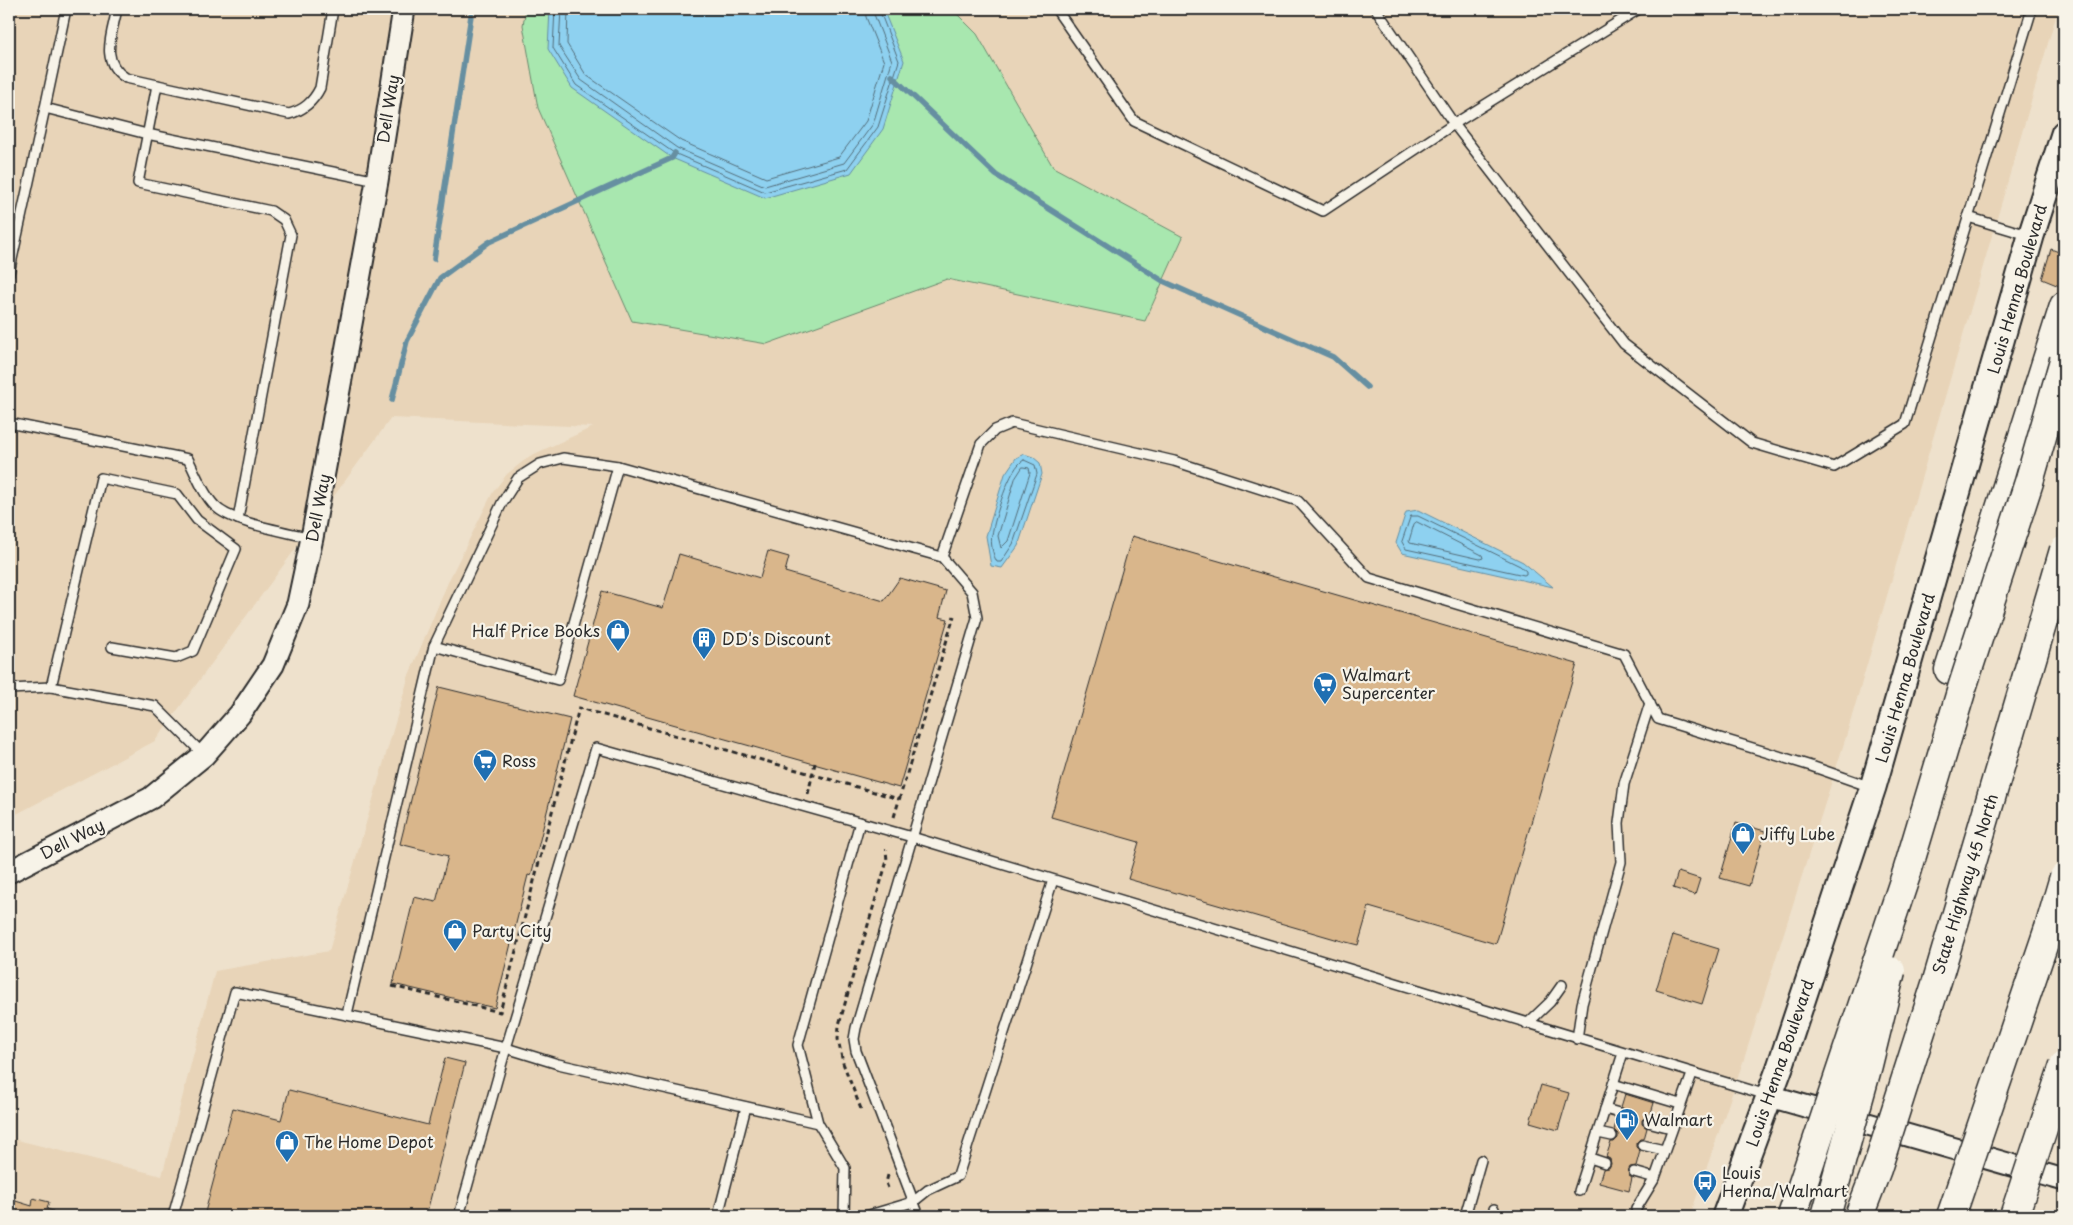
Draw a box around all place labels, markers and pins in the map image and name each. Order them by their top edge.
place label: Half Price Books [472,618,600,642]
shop icon: Half Price Books [605,618,631,652]
building icon: DD's Discount [691,626,717,660]
place label: DD's Discount [722,626,831,650]
place label: Walmart Supercenter [1342,662,1436,704]
supermarket icon: Walmart Supercenter [1312,671,1338,705]
supermarket icon: Ross [472,748,498,782]
place label: Ross [502,748,536,772]
shop icon: Jiffy Lube [1730,821,1756,855]
place label: Jiffy Lube [1760,821,1836,845]
shop icon: Party City [442,918,468,952]
place label: Party City [472,918,552,942]
fuel station icon: Walmart [1614,1107,1640,1141]
place label: Walmart [1644,1107,1713,1131]
shop icon: The Home Depot [274,1129,300,1163]
place label: The Home Depot [304,1129,434,1153]
place label: Louis Henna/Walmart [1722,1160,1848,1202]
bus stop icon: Louis Henna/Walmart [1692,1169,1718,1203]

